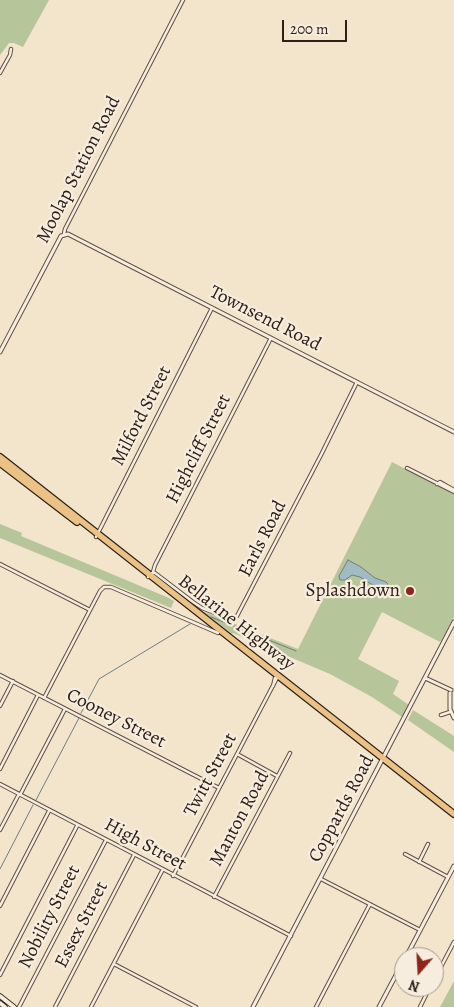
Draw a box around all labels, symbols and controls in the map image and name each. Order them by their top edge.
scale bar [284,10,349,42]
text: 200 m [290,19,329,39]
street label: Moolap Station Road [32,93,126,247]
street label: Townsend Road [205,281,325,357]
street label: Milford Street [107,362,177,470]
street label: Highcliff Street [162,391,236,507]
street label: Earls Road [234,497,292,581]
street label: Bellarine Highway [173,570,299,676]
place label: Splashdown [305,580,400,602]
marker: Splashdown [404,585,416,597]
street label: Cooney Street [63,684,169,754]
street label: Twitt Street [180,729,242,821]
street label: Coppards Road [304,751,380,867]
street label: Manton Road [205,767,275,871]
street label: High Street [100,814,190,876]
street label: Nobility Street [14,861,86,973]
street label: Essex Street [50,878,114,972]
north arrow [394,947,444,997]
text: N [406,975,422,996]

